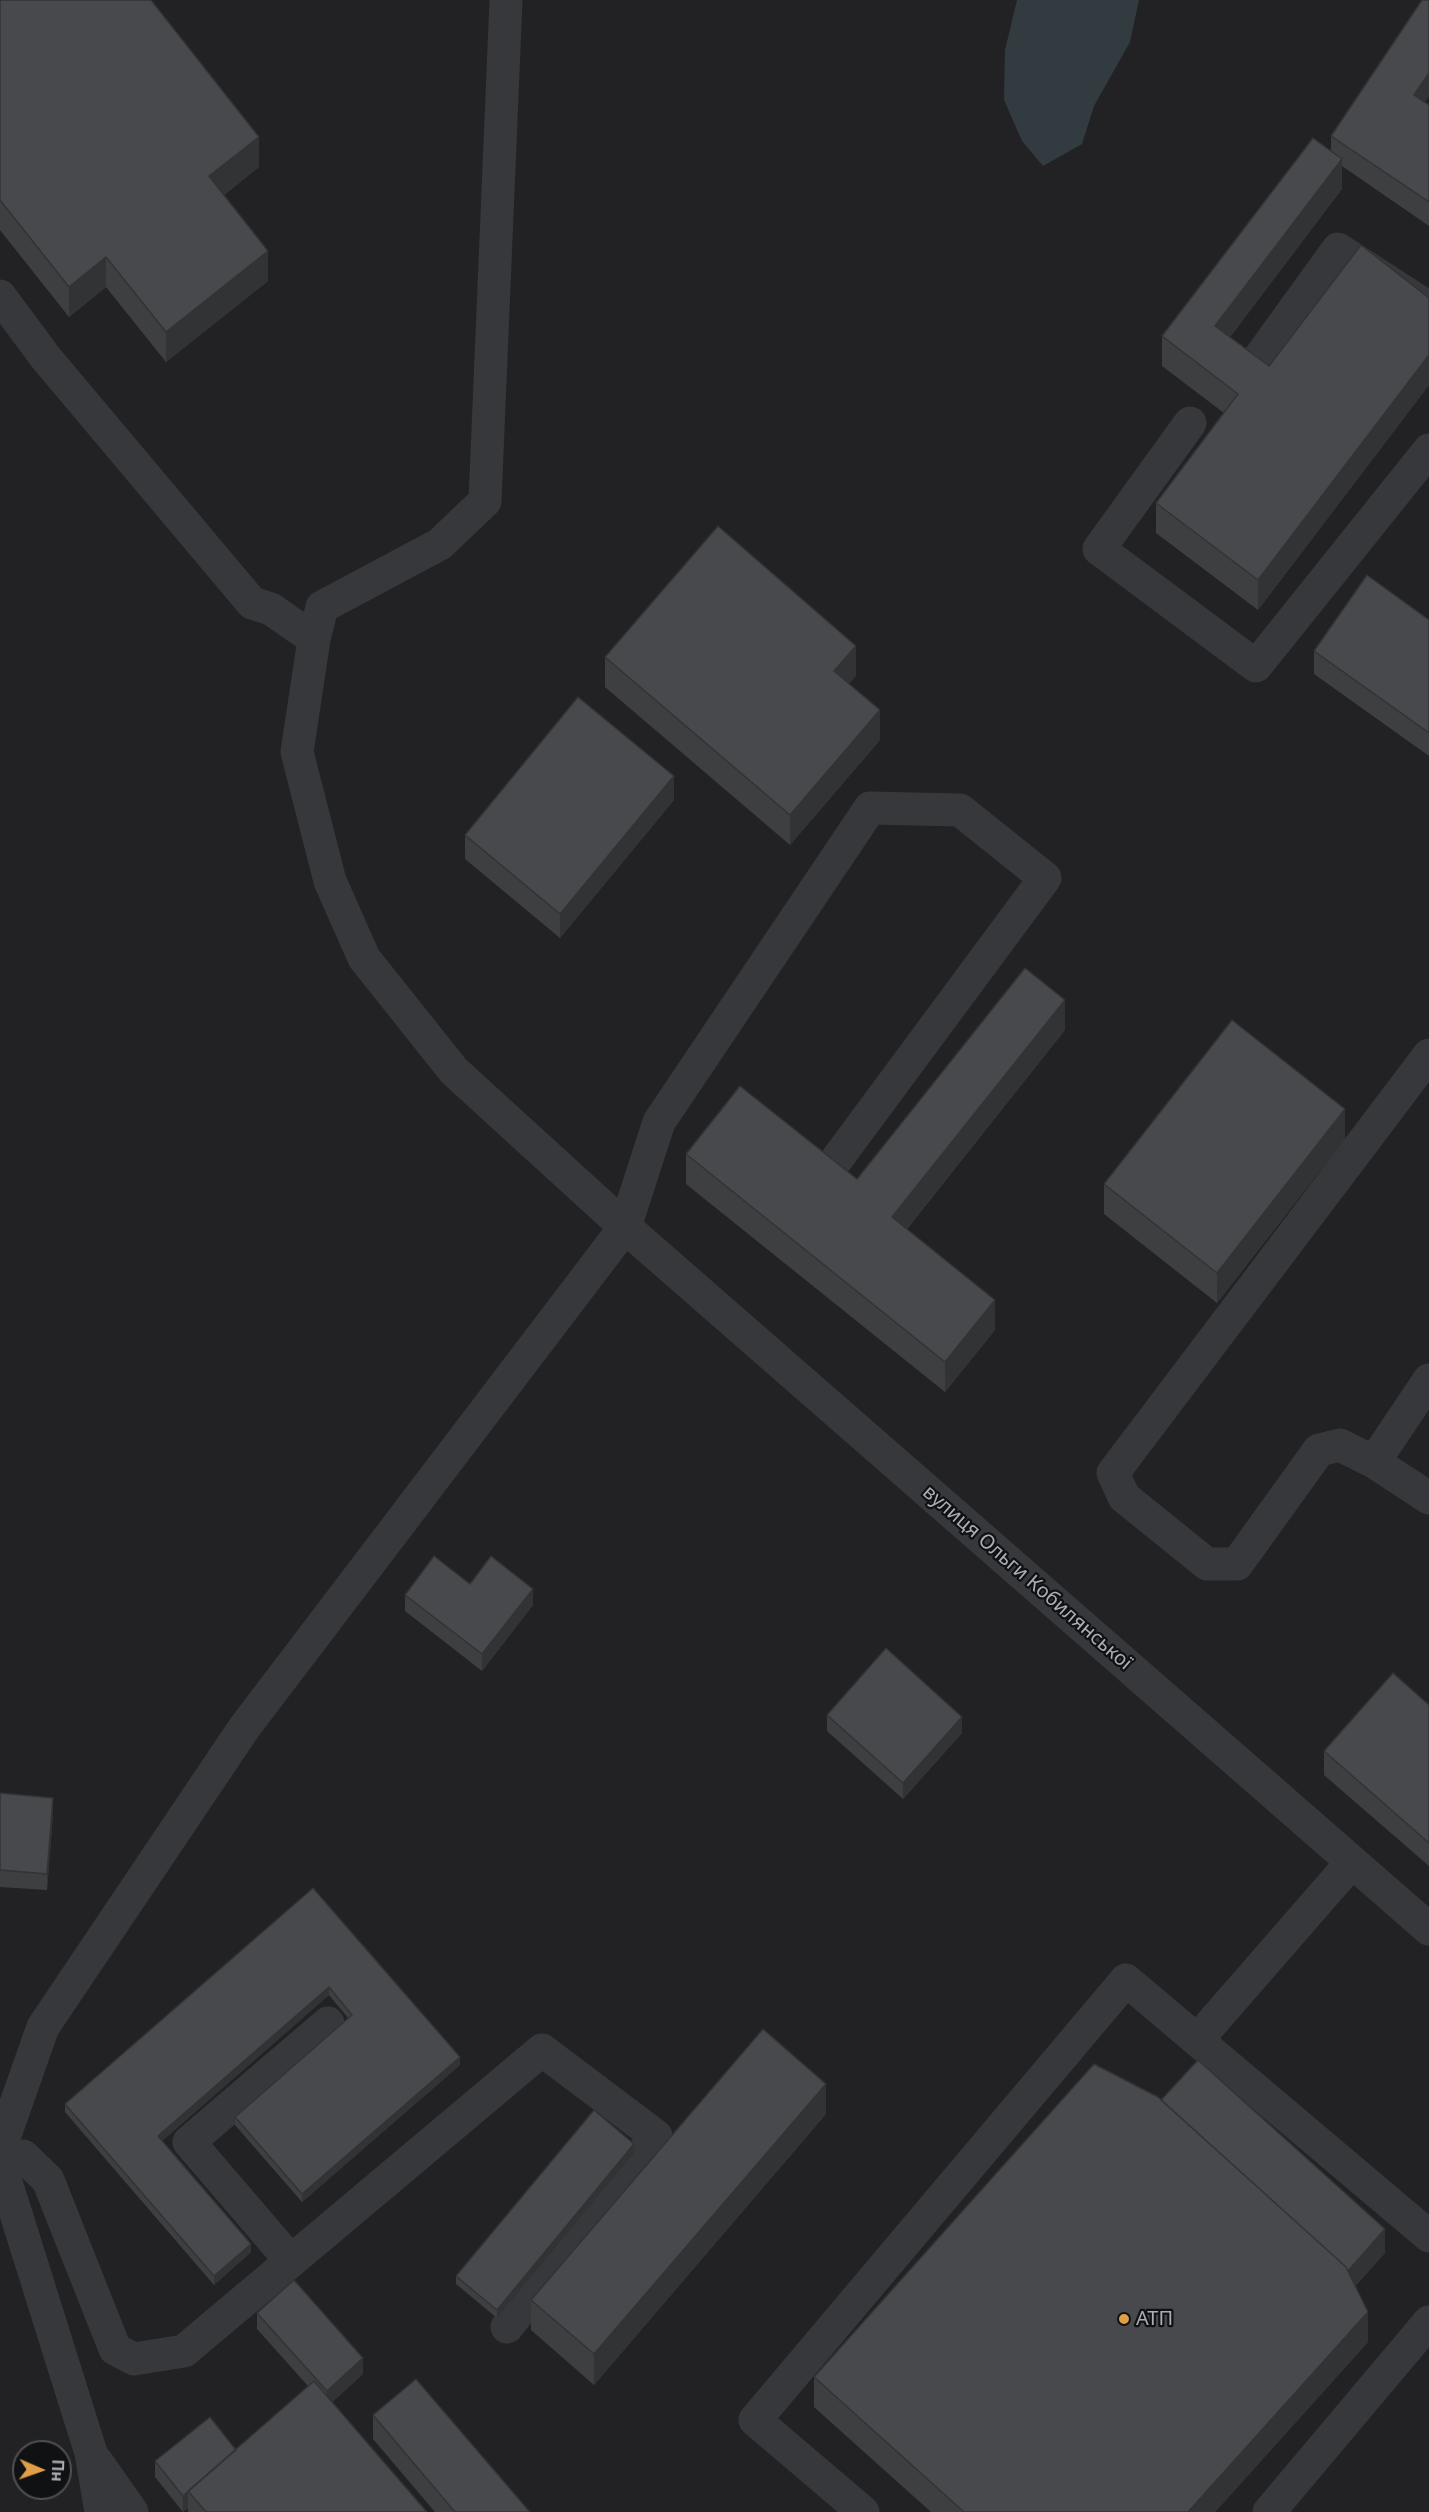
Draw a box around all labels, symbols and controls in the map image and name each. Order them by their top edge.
street label: вулиця Ольги Кобилянської [917,1481,1137,1675]
place label: АТП [1136,2307,1173,2331]
marker: АТП [1117,2312,1131,2326]
north arrow [12,2440,72,2500]
text: Пн [47,2459,69,2482]

